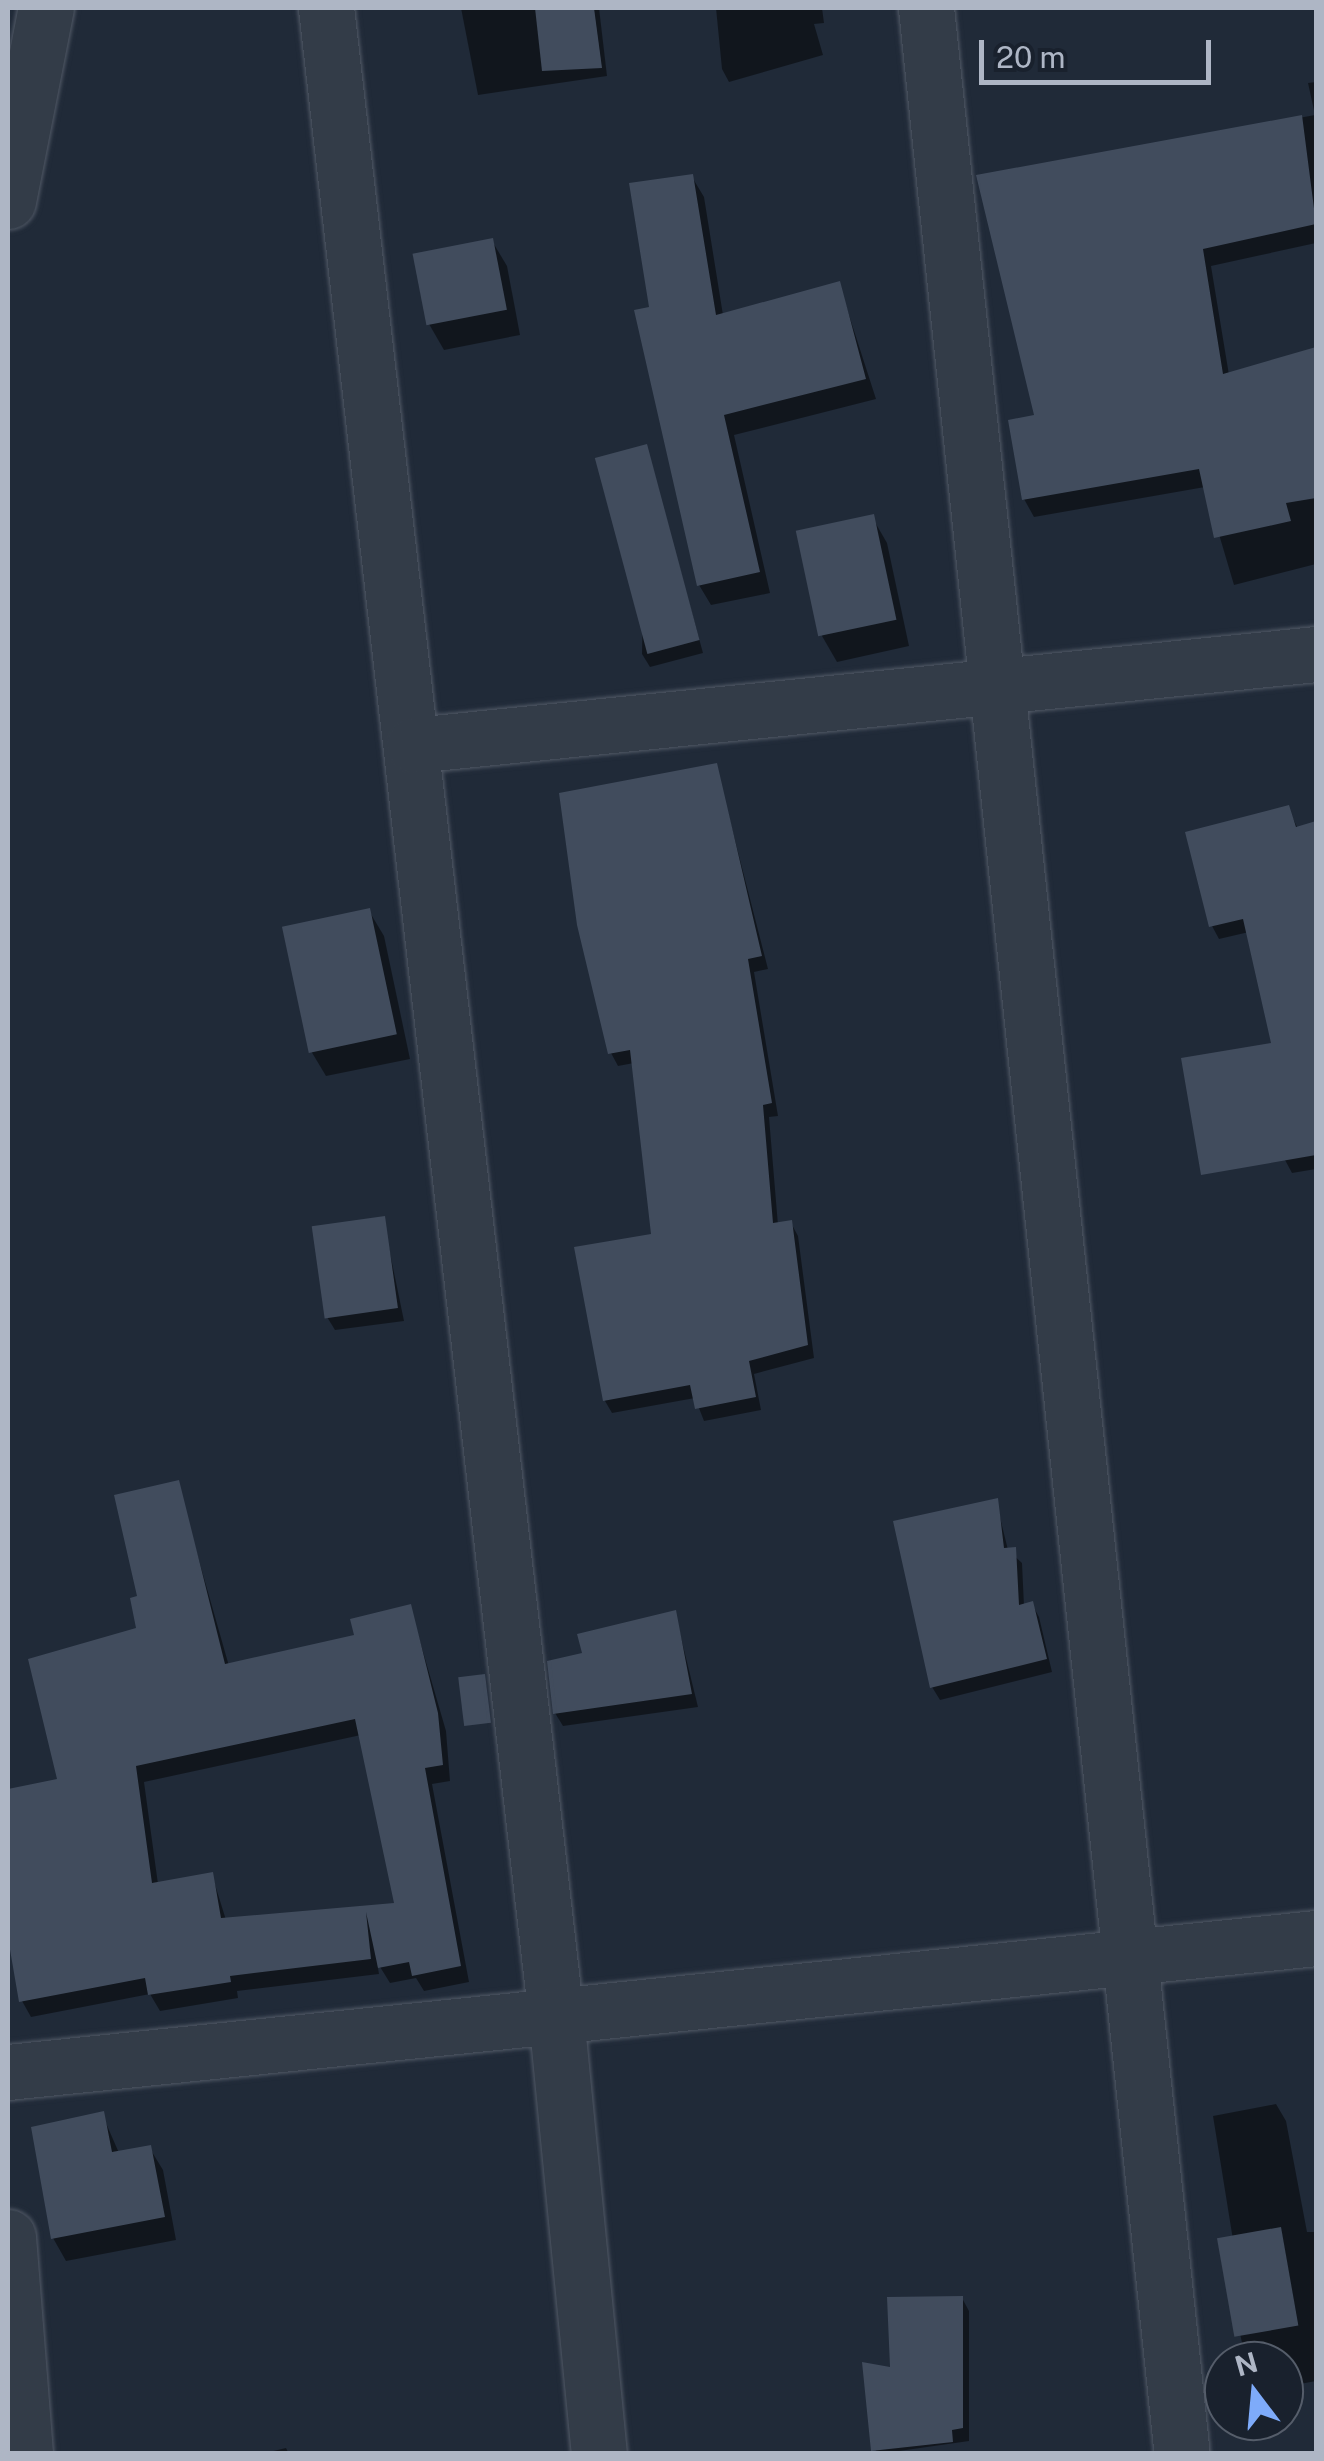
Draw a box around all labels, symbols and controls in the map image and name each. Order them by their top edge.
scale bar [984,20,1216,82]
text: 20 m [996,39,1065,75]
north arrow [1204,2341,1304,2441]
text: N [1231,2345,1261,2382]

